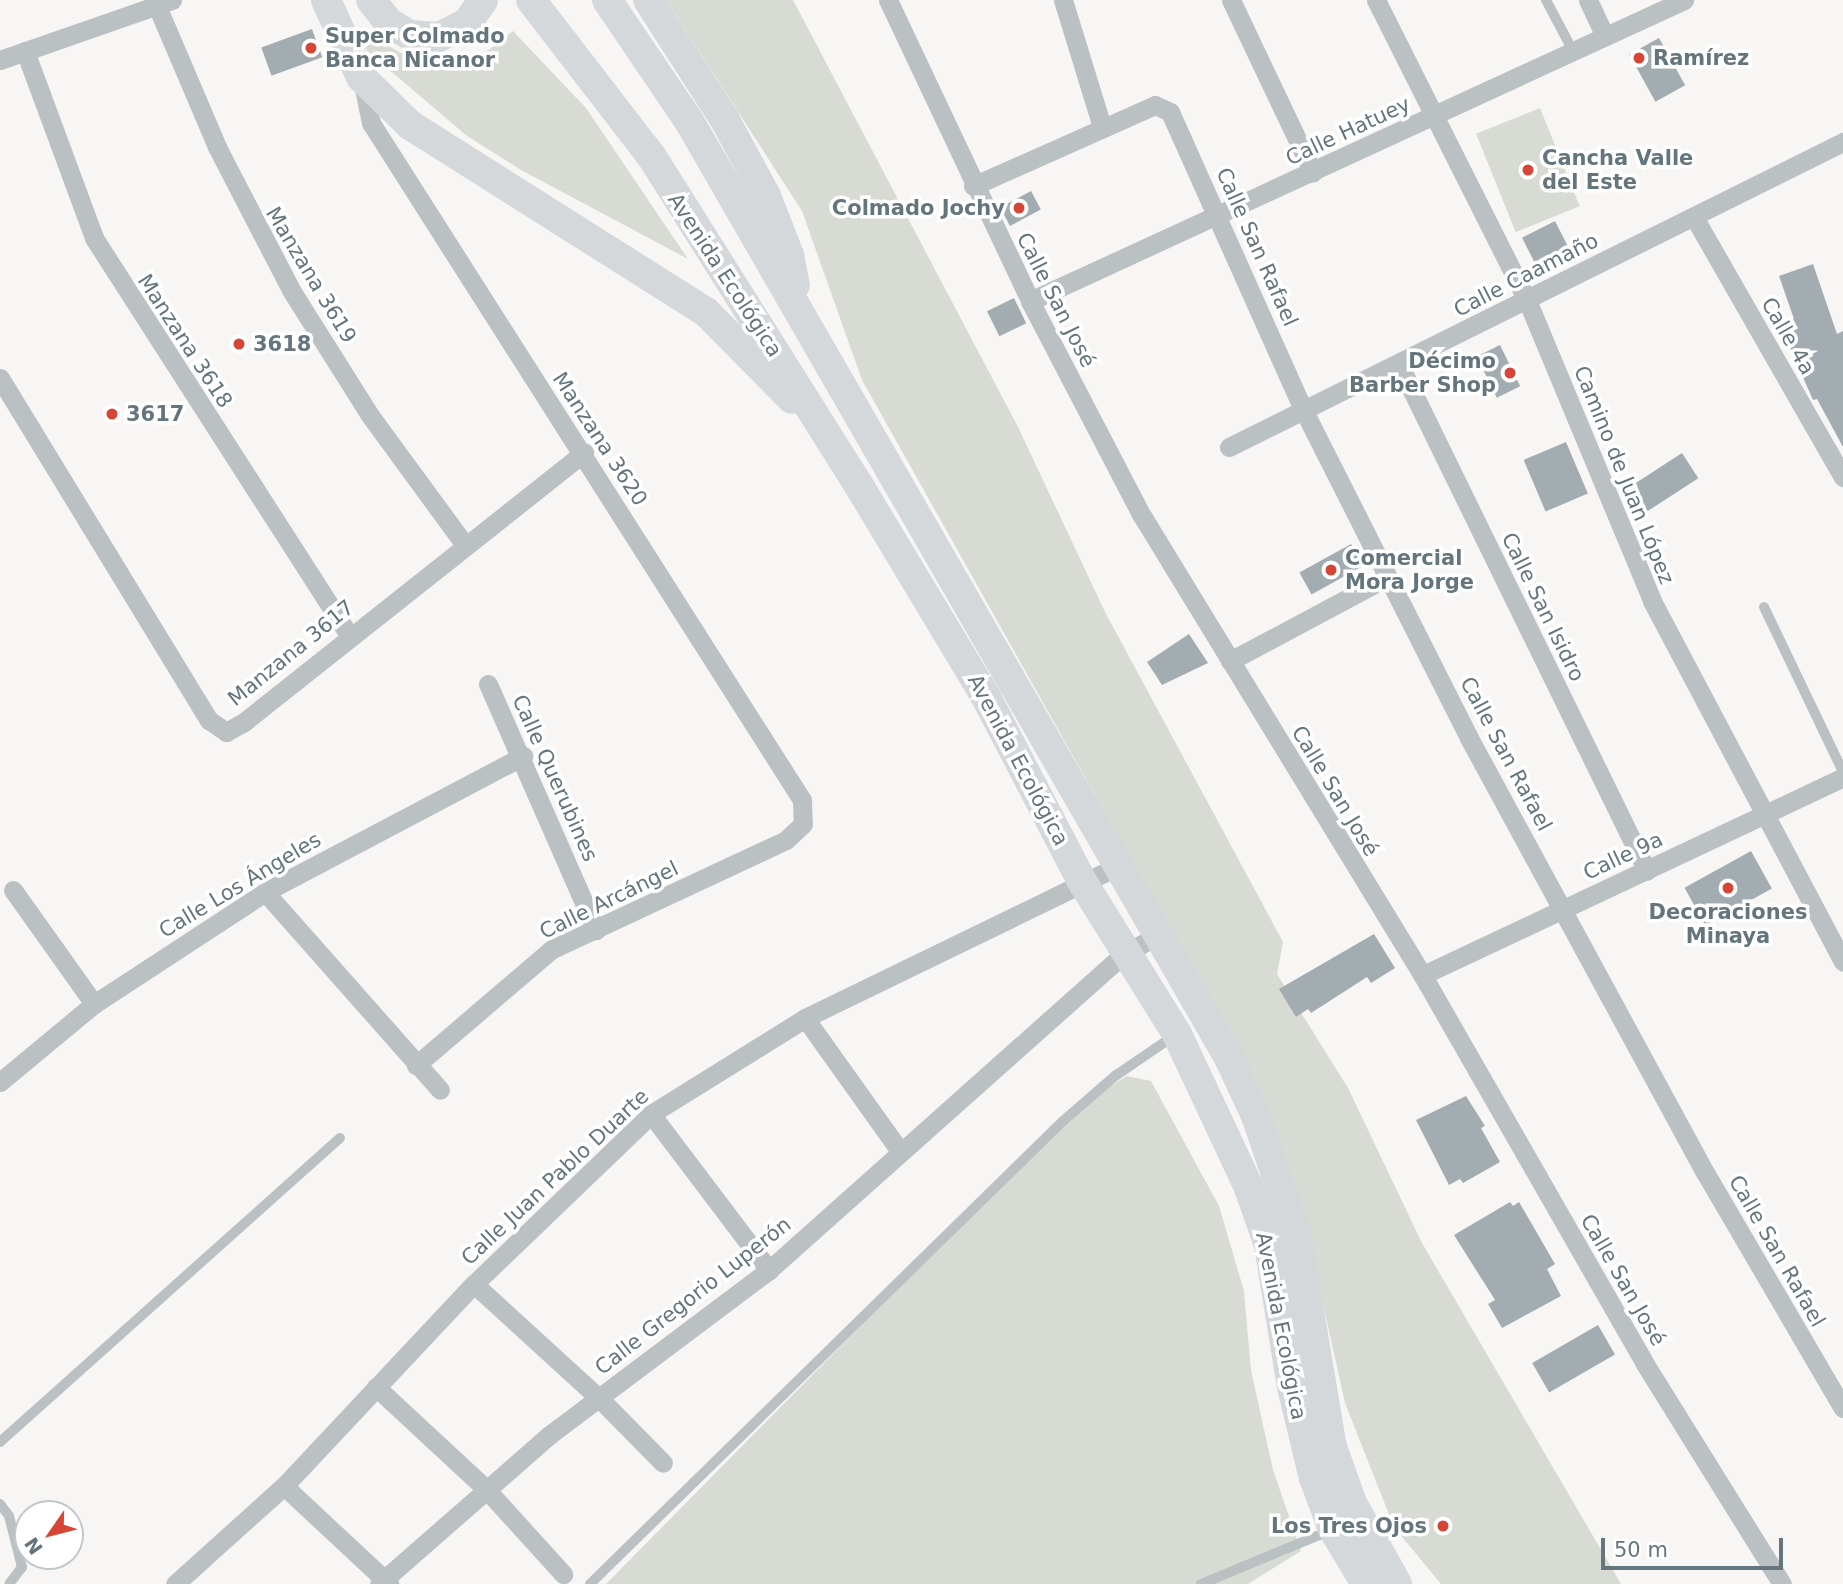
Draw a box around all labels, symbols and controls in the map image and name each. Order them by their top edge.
place label: Super Colmado Banca Nicanor [325,23,505,73]
marker: Super Colmado Banca Nicanor [303,40,319,56]
place label: Ramírez [1653,45,1749,71]
marker: Ramírez [1631,50,1647,66]
street label: Calle Hatuey [1282,91,1414,171]
place label: Cancha Valle del Este [1542,145,1693,195]
marker: Cancha Valle del Este [1520,162,1536,178]
street label: Calle San Rafael [1211,164,1303,330]
street label: Avenida Ecológica [663,188,787,362]
place label: Colmado Jochy [832,195,1005,221]
marker: Colmado Jochy [1011,200,1027,216]
street label: Manzana 3619 [260,202,362,348]
street label: Calle San José [1011,228,1101,372]
street label: Calle Caamaño [1450,228,1602,322]
street label: Manzana 3618 [132,269,238,413]
street label: Calle 4a [1756,293,1820,379]
place label: 3618 [253,331,311,357]
marker: 3618 [231,336,247,352]
place label: Décimo Barber Shop [1349,348,1496,398]
street label: Camino de Juan López [1569,362,1679,588]
marker: Décimo Barber Shop [1502,365,1518,381]
street label: Manzana 3620 [547,367,653,511]
place label: 3617 [126,401,184,427]
marker: 3617 [104,406,120,422]
street label: Calle San Isidro [1496,529,1590,685]
place label: Comercial Mora Jorge [1345,545,1474,595]
marker: Comercial Mora Jorge [1323,562,1339,578]
street label: Manzana 3617 [223,595,359,711]
street label: Avenida Ecológica [962,670,1074,850]
street label: Calle San Rafael [1455,673,1557,835]
street label: Calle Querubines [507,691,603,865]
street label: Calle San José [1286,721,1384,861]
street label: Calle Los Ángeles [155,827,325,943]
street label: Calle 9a [1579,827,1667,885]
street label: Calle Arcángel [536,856,682,944]
marker: Decoraciones Minaya [1720,880,1736,896]
place label: Decoraciones Minaya [1649,899,1807,949]
street label: Calle Juan Pablo Duarte [456,1084,654,1270]
street label: Calle San Rafael [1723,1171,1831,1331]
street label: Calle San José [1575,1210,1671,1350]
street label: Calle Gregorio Luperón [590,1212,796,1380]
street label: Avenida Ecológica [1250,1230,1312,1422]
north arrow [14,1500,84,1570]
place label: Los Tres Ojos [1271,1513,1427,1539]
marker: Los Tres Ojos [1433,1516,1453,1536]
scale bar [1605,1524,1787,1568]
text: N [20,1533,47,1559]
text: 50 m [1614,1538,1668,1562]

